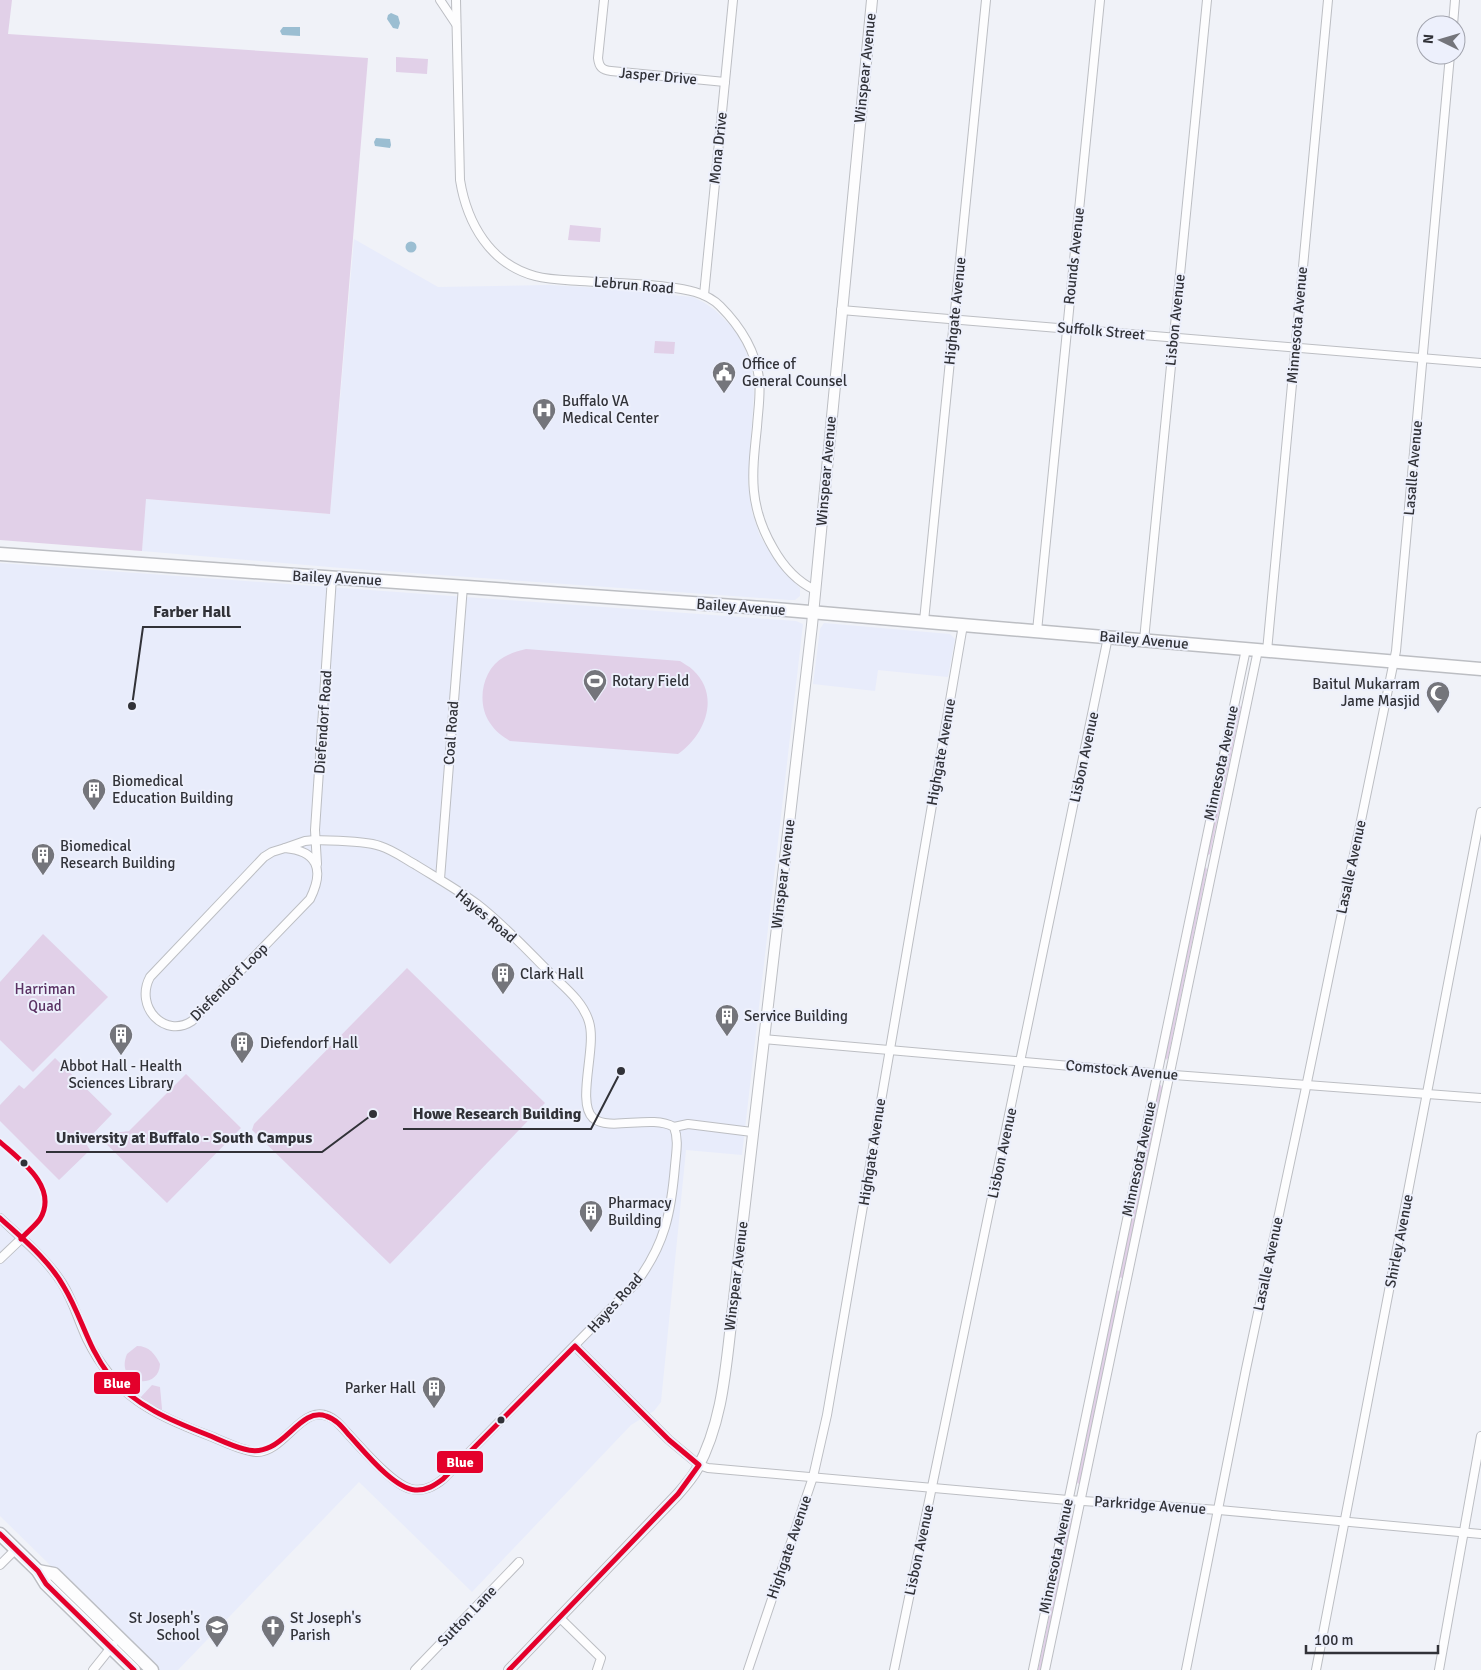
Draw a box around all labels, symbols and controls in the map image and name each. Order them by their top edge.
street label: Winspear Avenue [850,12,880,124]
north arrow [1416,15,1466,65]
text: N [1420,33,1437,45]
street label: Jasper Drive [618,64,698,88]
street label: Mona Drive [705,111,731,185]
street label: Rounds Avenue [1060,206,1088,306]
street label: Highgate Avenue [940,256,970,366]
street label: Minnesota Avenue [1283,266,1311,384]
street label: Lebrun Road [593,273,675,297]
street label: Lisbon Avenue [1161,273,1189,367]
street label: Suffolk Street [1056,318,1146,344]
place label: Office of General Counsel [742,355,847,390]
public building icon: Office of General Counsel [711,360,737,394]
place label: Buffalo VA Medical Center [562,392,659,427]
hospital icon: Buffalo VA Medical Center [531,397,557,431]
street label: Winspear Avenue [812,415,840,527]
street label: Lasalle Avenue [1400,420,1426,516]
street label: Bailey Avenue [292,567,382,589]
street label: Bailey Avenue [696,595,786,619]
callout: Farber Hall [143,596,241,627]
text: Farber Hall [153,602,231,622]
street label: Bailey Avenue [1099,627,1189,653]
sports icon: Rotary Field [582,668,608,702]
street label: Diefendorf Road [310,669,336,775]
place label: Rotary Field [612,672,689,690]
place label: Baitul Mukarram Jame Masjid [1312,675,1420,710]
mosque icon: Baitul Mukarram Jame Masjid [1425,680,1451,714]
street label: Highgate Avenue [923,697,959,807]
street label: Coal Road [440,700,462,766]
street label: Minnesota Avenue [1200,704,1242,822]
street label: Lisbon Avenue [1066,710,1102,804]
place label: Biomedical Education Building [112,772,233,807]
building icon: Biomedical Education Building [81,777,107,811]
street label: Winspear Avenue [767,818,799,930]
street label: Lasalle Avenue [1332,818,1370,916]
place label: Biomedical Research Building [60,837,176,872]
building icon: Biomedical Research Building [30,842,56,876]
street label: Hayes Road [452,885,520,947]
street label: Diefendorf Loop [186,939,272,1025]
building icon: Clark Hall [490,961,516,995]
place label: Clark Hall [520,965,584,983]
park label: Harriman Quad [15,980,75,1015]
building icon: Service Building [714,1003,740,1037]
place label: Service Building [744,1007,848,1025]
building icon: Abbot Hall - Health Sciences Library [108,1022,134,1056]
building icon: Diefendorf Hall [229,1030,255,1064]
place label: Diefendorf Hall [260,1034,358,1052]
street label: Comstock Avenue [1065,1056,1179,1084]
place label: Abbot Hall - Health Sciences Library [60,1057,182,1092]
street label: Highgate Avenue [855,1097,889,1207]
callout: Howe Research Building [403,1098,591,1129]
street label: Minnesota Avenue [1118,1100,1160,1218]
text: Howe Research Building [413,1104,582,1124]
street label: Lisbon Avenue [984,1106,1020,1200]
callout: University at Buffalo - South Campus [46,1121,322,1152]
text: University at Buffalo - South Campus [56,1128,312,1148]
unlabelled marker [19,1158,29,1168]
street label: Shirley Avenue [1381,1193,1417,1289]
place label: Pharmacy Building [608,1194,671,1229]
building icon: Pharmacy Building [578,1199,604,1233]
street label: Lasalle Avenue [1249,1215,1287,1313]
street label: Winspear Avenue [720,1220,752,1332]
street label: Hayes Road [584,1270,646,1336]
line badge: Blue [93,1371,141,1395]
text: Blue [103,1375,131,1392]
building icon: Parker Hall [421,1375,447,1409]
place label: Parker Hall [345,1379,416,1397]
unlabelled marker [496,1415,506,1425]
line badge: Blue [436,1450,484,1474]
text: Blue [446,1454,474,1471]
street label: Parkridge Avenue [1093,1492,1207,1518]
street label: Highgate Avenue [763,1493,815,1601]
street label: Minnesota Avenue [1035,1497,1077,1615]
street label: Lisbon Avenue [901,1503,937,1597]
street label: Sutton Lane [434,1582,500,1650]
place label: St Joseph's School [129,1609,200,1644]
place label: St Joseph's Parish [290,1609,362,1644]
school or university icon: St Joseph's School [204,1614,230,1648]
church icon: St Joseph's Parish [260,1614,286,1648]
scale bar [1306,1622,1438,1654]
text: 100 m [1314,1631,1354,1649]

